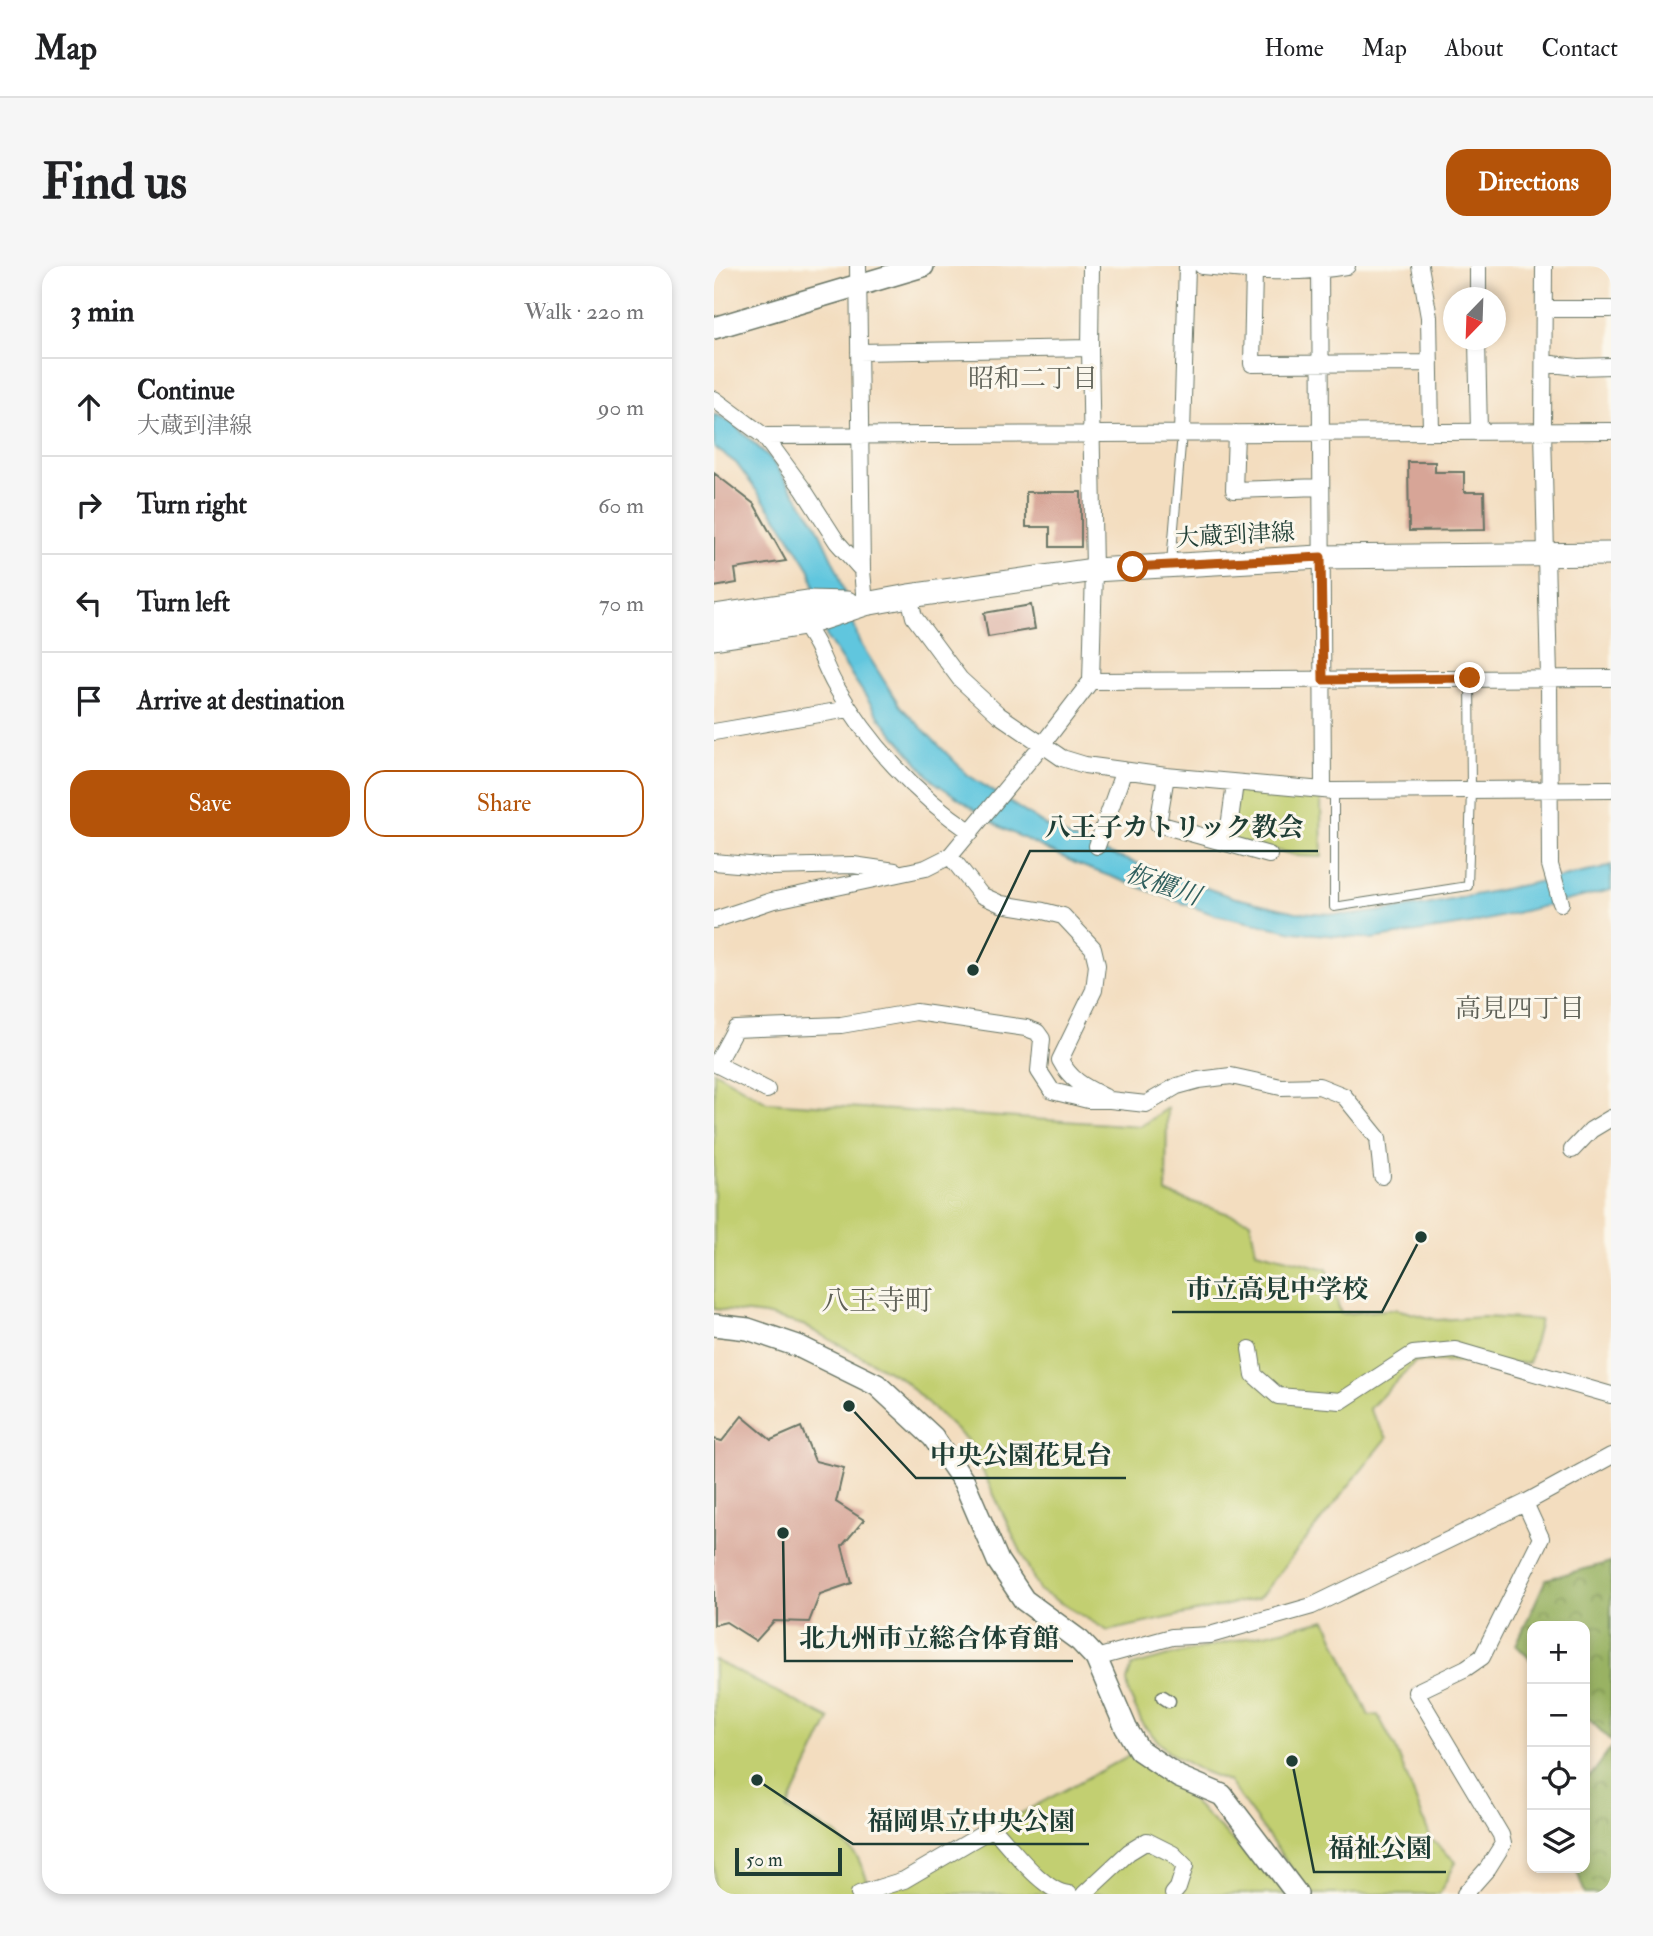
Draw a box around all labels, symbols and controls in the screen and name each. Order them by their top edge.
text: Map [35,28,97,69]
text: Home [1264,33,1324,64]
text: Map [1362,33,1407,64]
text: About [1445,33,1504,64]
text: Contact [1542,33,1618,64]
button: Directions [1446,149,1611,216]
text: Find us [42,152,187,213]
north arrow [1443,287,1506,350]
text: 3 min [70,293,135,330]
text: Walk · 220 m [524,297,644,326]
district label: 昭和二丁目 [968,363,1098,395]
text: Continue [137,375,235,407]
icon: ahead [70,388,108,426]
text: 90 m [598,393,644,422]
text: 大蔵到津線 [137,411,252,440]
icon: right [70,486,108,524]
text: Turn right [137,489,247,521]
text: 60 m [598,491,644,520]
street label: 大蔵到津線 [1174,517,1296,554]
route start [1117,551,1148,582]
icon: left [70,584,108,622]
text: Turn left [137,587,230,619]
text: 70 m [599,589,644,618]
route end [1454,662,1485,693]
icon: arrive [70,682,108,720]
text: Arrive at destination [137,685,345,717]
button: Save [70,770,350,837]
button: Share [364,770,644,837]
callout: 八王子カトリック教会 [1030,804,1318,851]
text: 八王子カトリック教会 [1045,812,1303,844]
water label: 板櫃川 [1121,857,1208,914]
district label: 高見四丁目 [1455,993,1585,1025]
callout: 市立高見中学校 [1172,1265,1382,1312]
text: 市立高見中学校 [1186,1274,1368,1306]
district label: 八王寺町 [821,1284,933,1319]
callout: 中央公園花見台 [916,1431,1126,1478]
text: 中央公園花見台 [930,1440,1112,1472]
callout: 北九州市立総合体育館 [785,1614,1073,1661]
map controls [1527,1621,1590,1873]
button: + [1527,1621,1590,1684]
text: 北九州市立総合体育館 [799,1623,1059,1655]
button: − [1527,1684,1590,1747]
button: locate [1527,1747,1590,1810]
callout: 福岡県立中央公園 [853,1797,1089,1844]
text: 福岡県立中央公園 [867,1806,1075,1838]
button: layers [1527,1810,1590,1873]
callout: 福祉公園 [1314,1825,1446,1872]
text: 福祉公園 [1328,1833,1432,1865]
scale bar [735,1845,842,1877]
text: 50 m [746,1848,783,1872]

